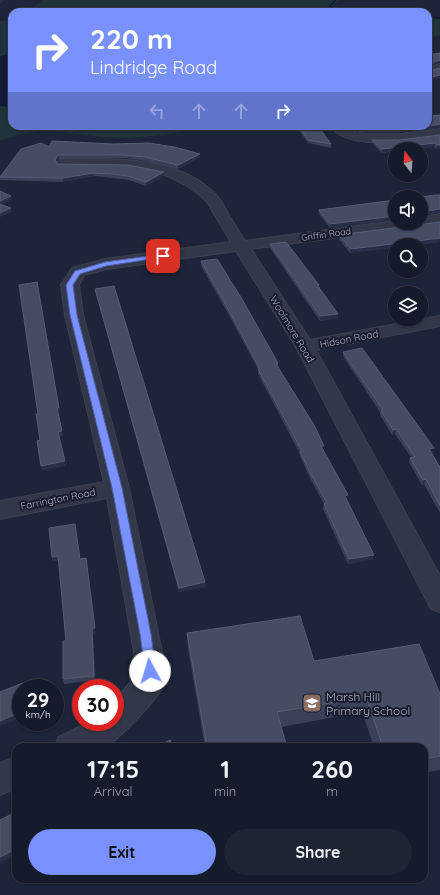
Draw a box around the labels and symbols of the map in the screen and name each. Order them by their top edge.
north arrow [388,142,428,182]
street label: Griffin Road [300,225,352,243]
pin [146,239,180,273]
street label: Woolmore Road [267,293,317,365]
street label: Hidson Road [319,327,379,351]
street label: Farrington Road [19,485,97,513]
position arrow [129,650,171,692]
speed limit sign: 30 [72,679,124,731]
place label: Marsh Hill Primary School [326,689,410,718]
school or university icon: Marsh Hill Primary School [301,692,323,714]

